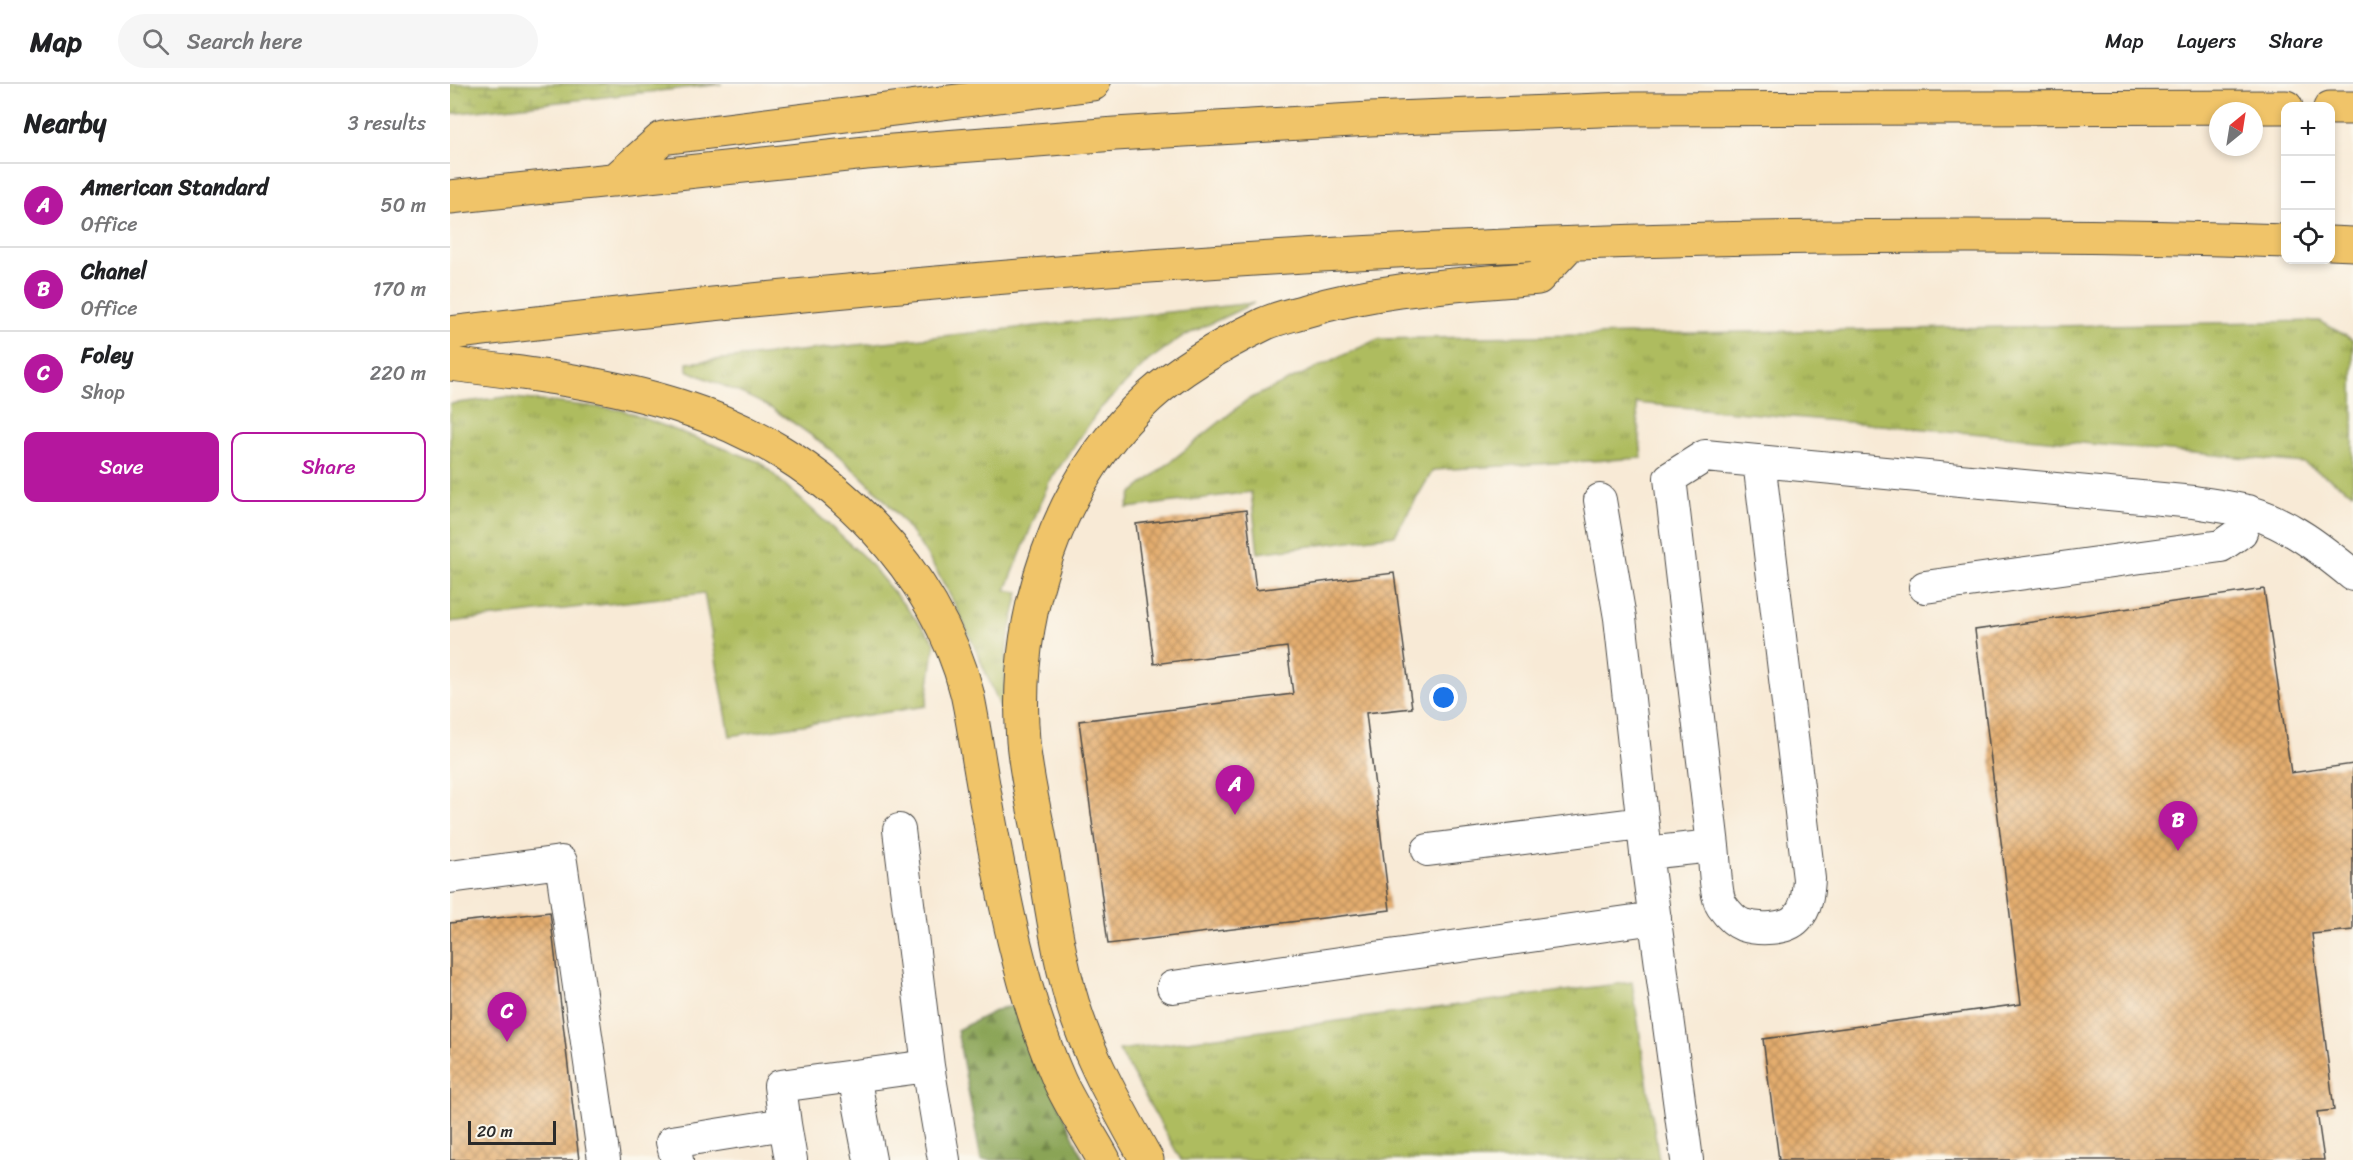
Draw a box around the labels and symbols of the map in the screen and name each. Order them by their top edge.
north arrow [2209,102,2263,156]
your location [1429,683,1458,712]
pin: A [1216,766,1254,815]
pin: B [2158,802,2198,851]
pin: C [488,992,526,1042]
scale bar [468,1118,556,1146]

